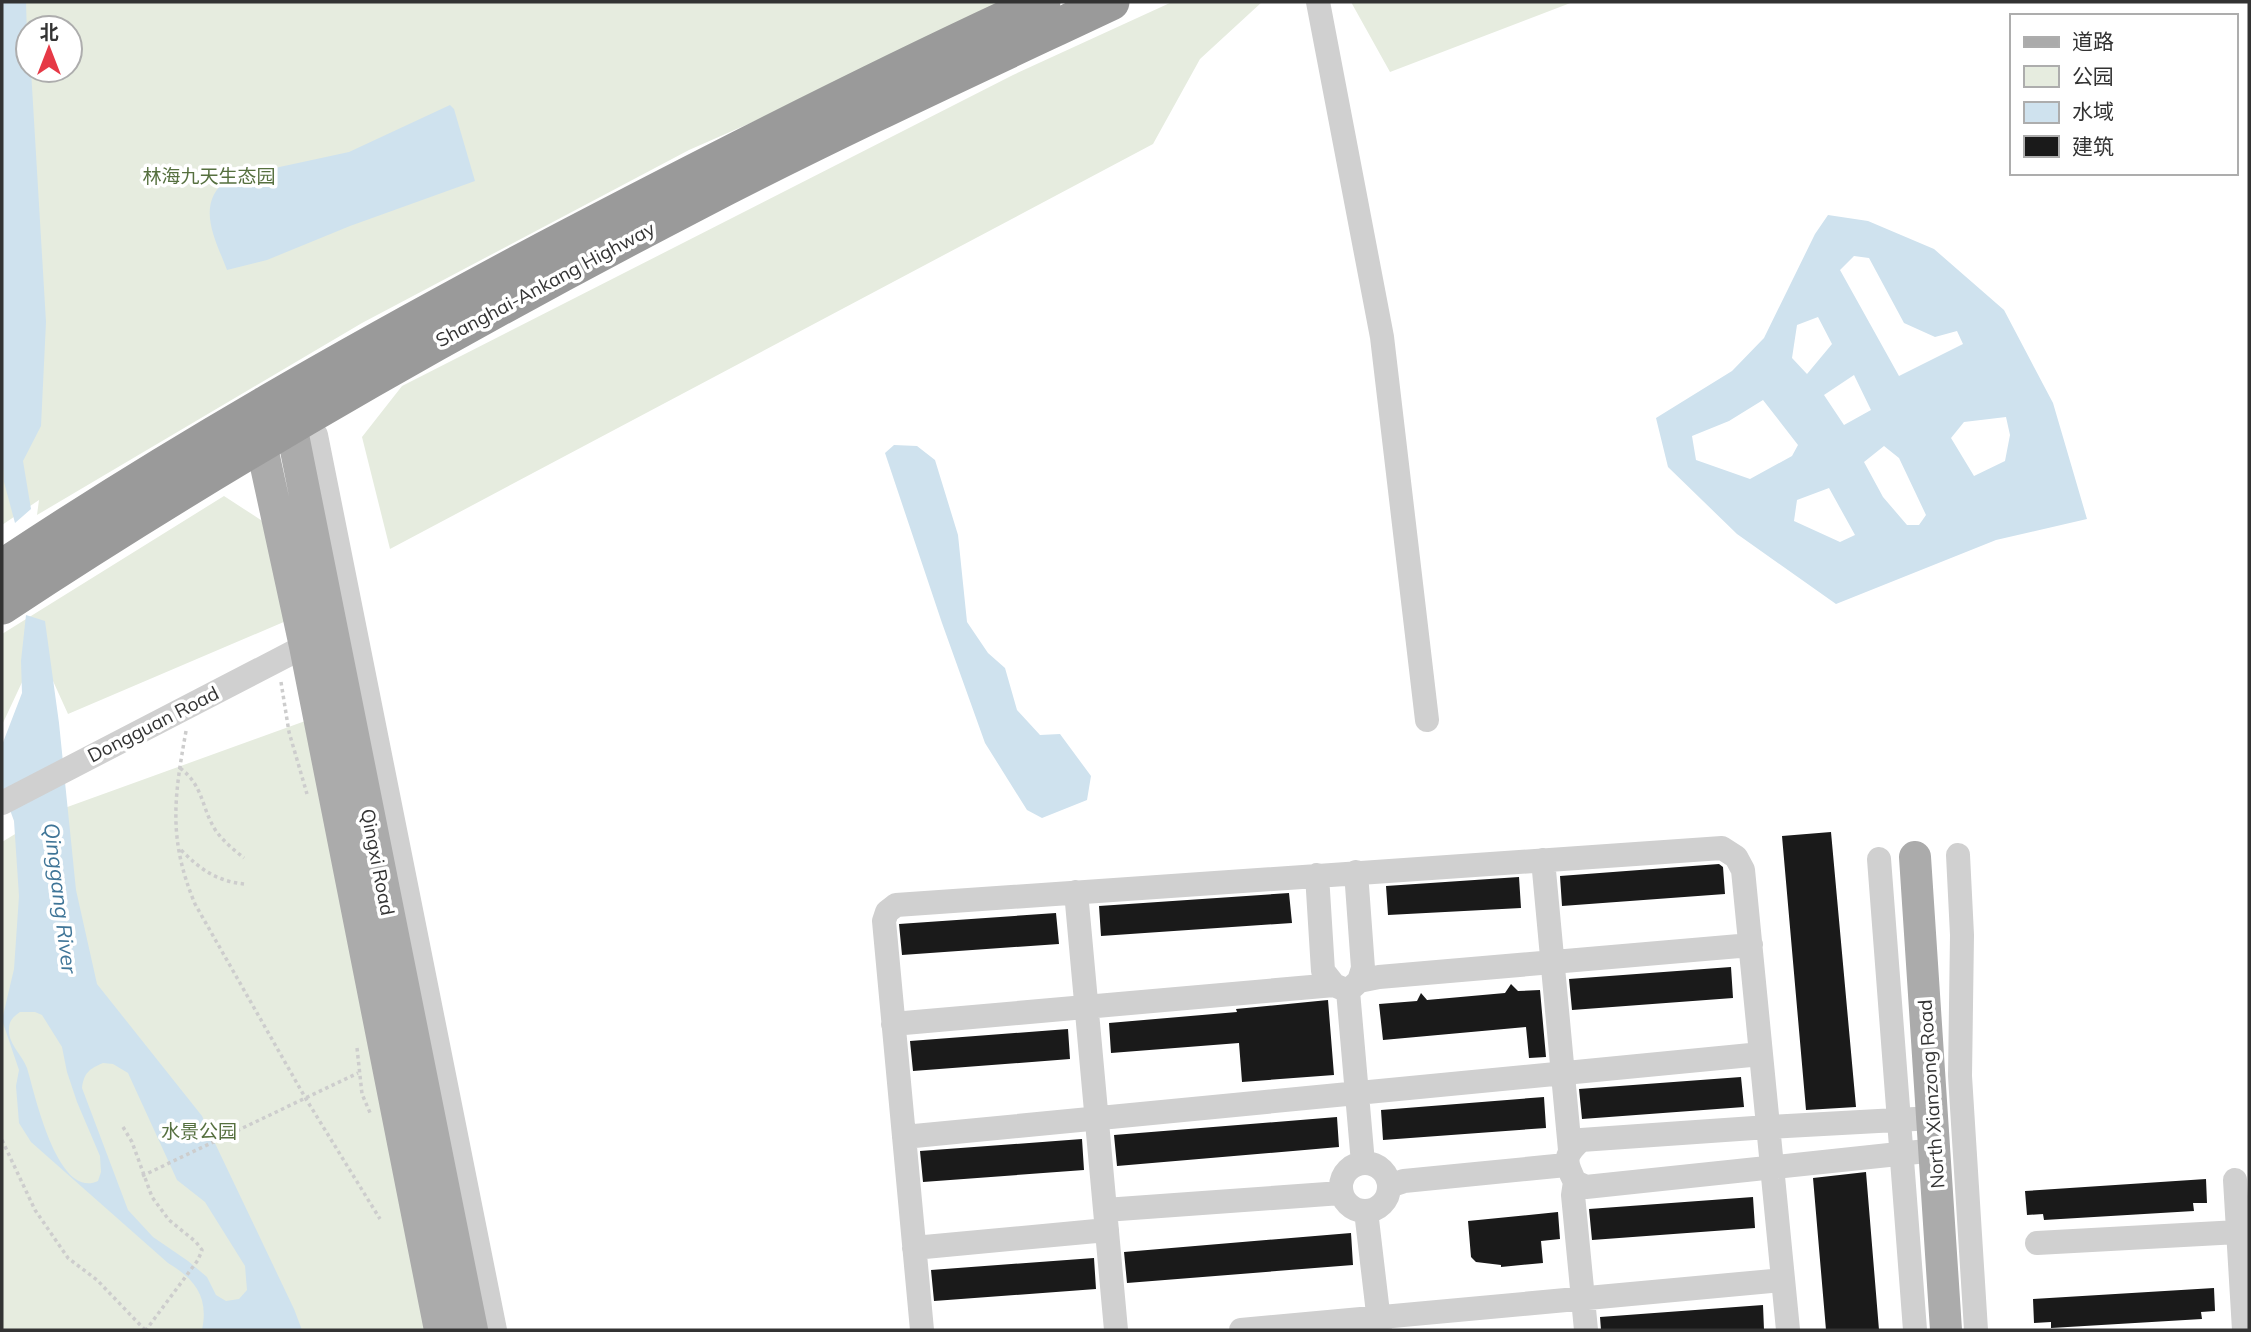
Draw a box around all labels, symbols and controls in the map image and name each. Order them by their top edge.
north arrow [14,14,84,84]
legend [2010,14,2237,175]
text: 北 [39,20,59,44]
text: 道路 [2072,28,2114,54]
text: 公园 [2072,63,2114,89]
text: 水域 [2072,98,2114,124]
text: 建筑 [2072,133,2114,159]
park label: 林海九天生态园 [142,164,276,188]
street label: Shanghai-Ankang Highway [431,216,659,352]
street label: Dongguan Road [83,681,223,767]
street label: Qingxi Road [356,807,400,917]
water label: Qinggang River [39,821,83,976]
street label: North Xianzong Road [1912,999,1950,1189]
park label: 水景公园 [161,1119,237,1143]

